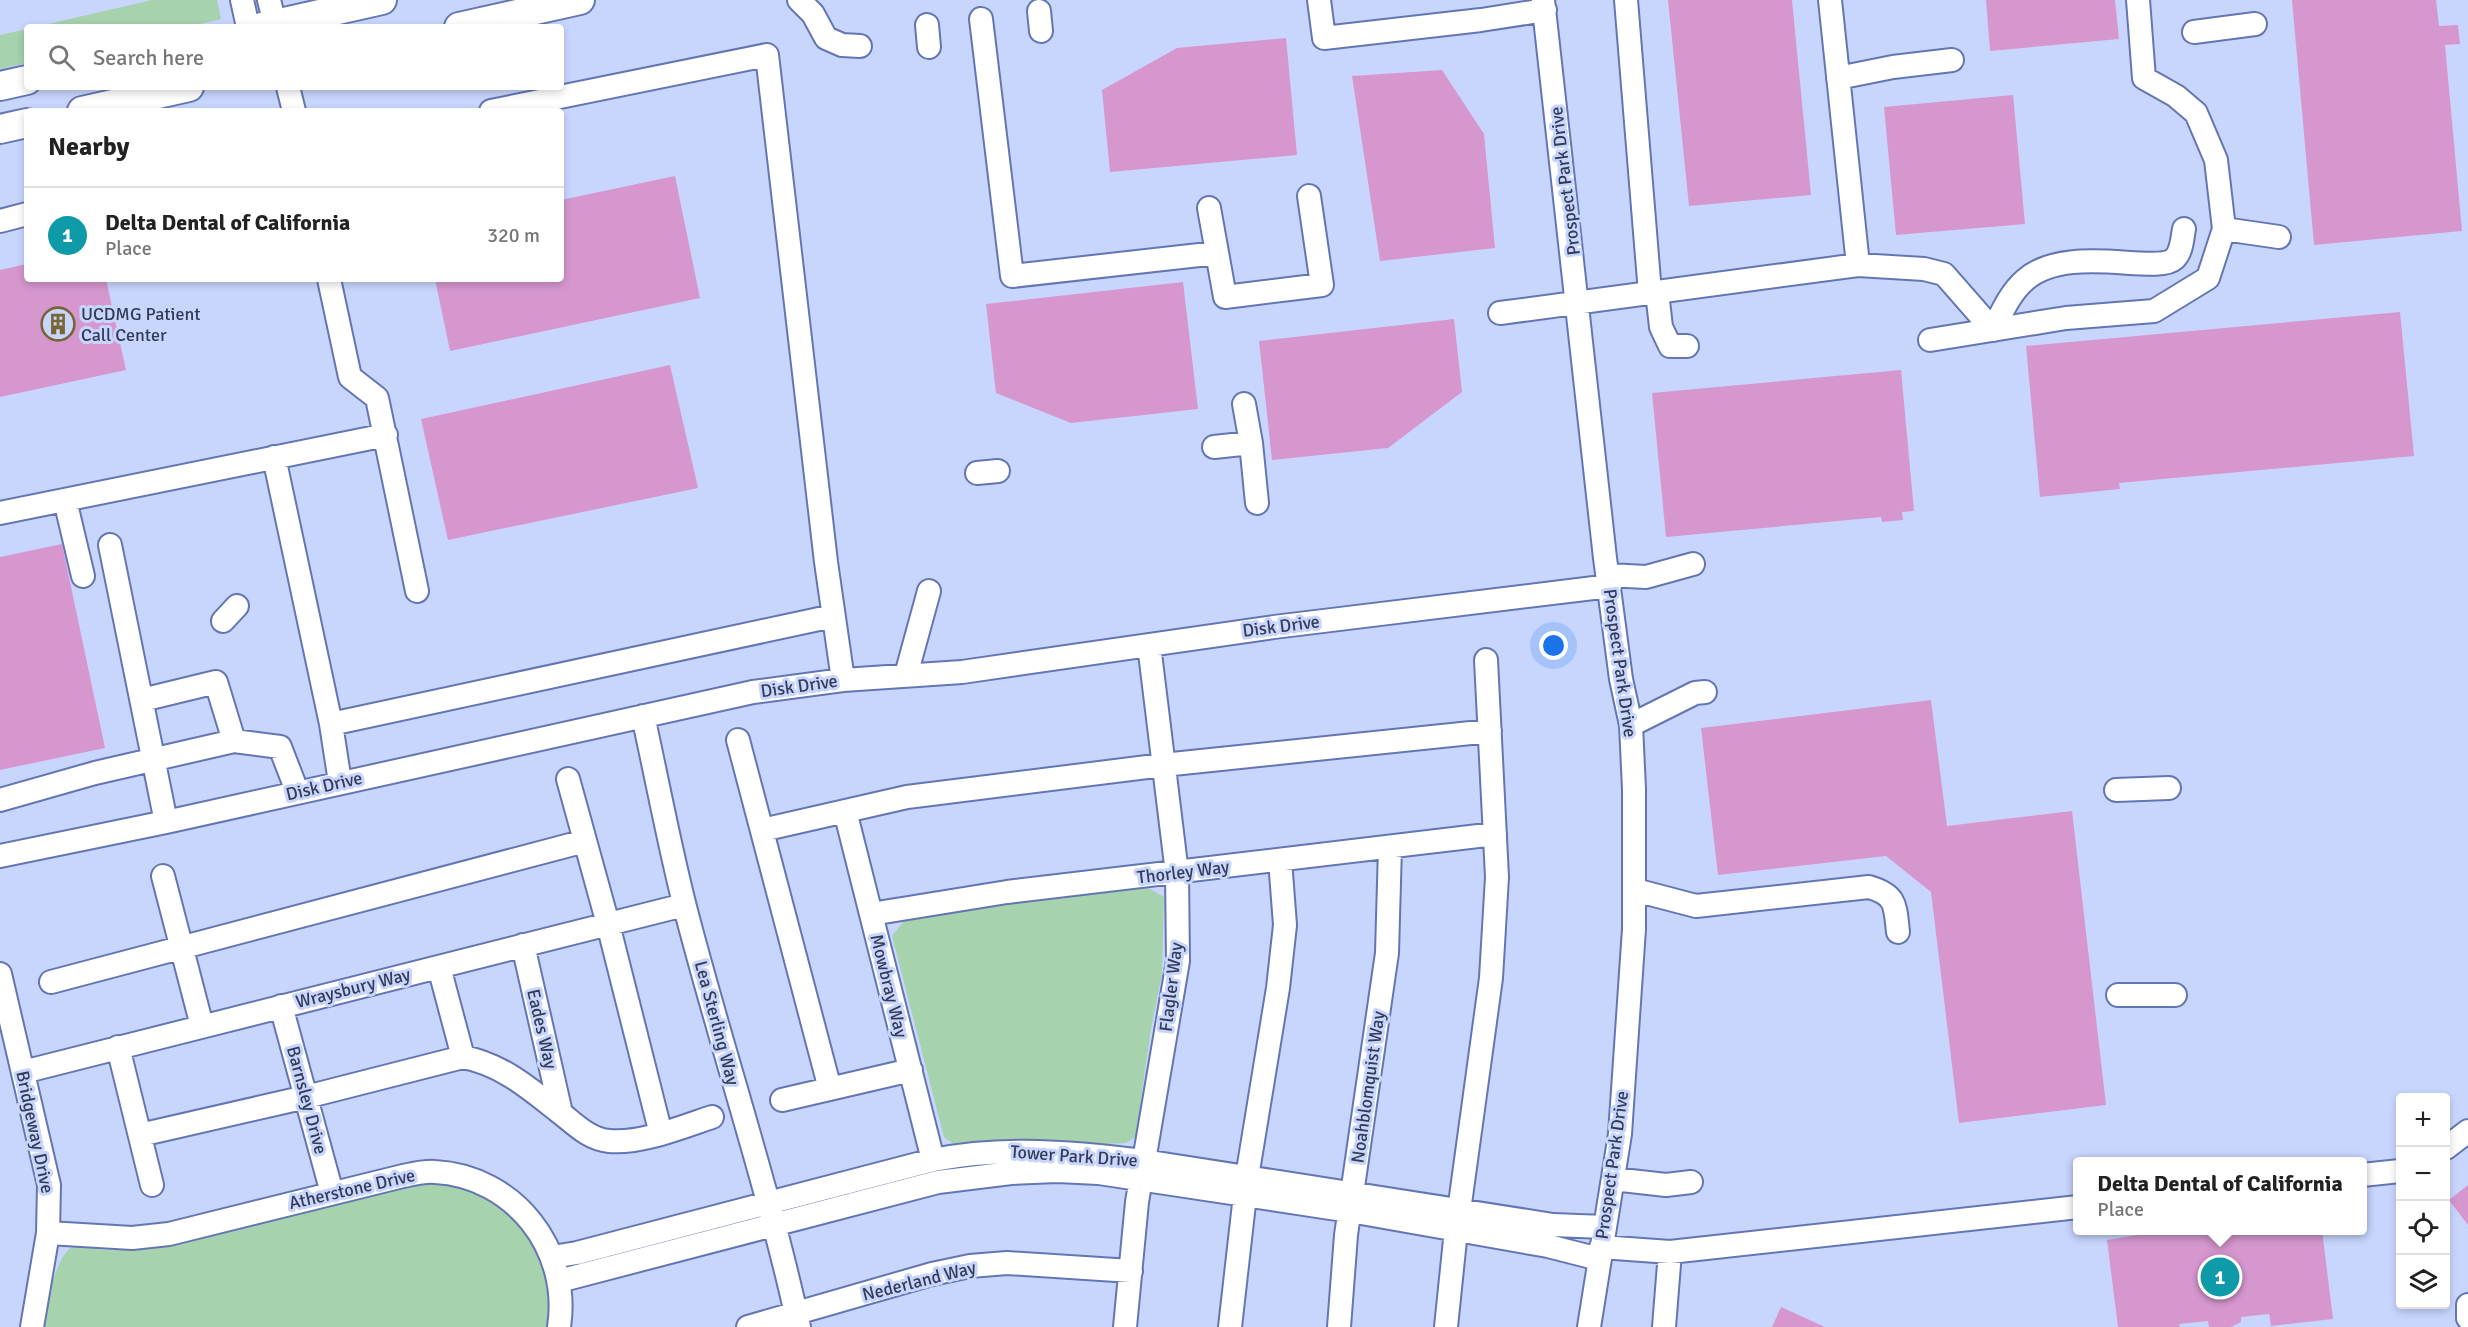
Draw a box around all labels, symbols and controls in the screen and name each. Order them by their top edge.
search box [24,24,564,90]
icon: search [45,41,78,74]
text: Search here [93,44,204,71]
street label: Prospect Park Drive [1545,105,1585,257]
text: Nearby [48,131,129,163]
text: Delta Dental of California [105,209,350,236]
text: 1 [62,223,73,248]
text: 320 m [487,223,540,248]
text: Place [105,236,152,261]
place label: UCDMG Patient Call Center [81,303,201,346]
building icon: UCDMG Patient Call Center [40,306,76,342]
street label: Prospect Park Drive [1599,587,1641,739]
street label: Disk Drive [1241,610,1321,642]
your location [1539,631,1568,660]
street label: Disk Drive [759,670,839,702]
street label: Disk Drive [284,767,364,805]
street label: Thorley Way [1136,855,1231,889]
street label: Mowbray Way [866,932,913,1041]
street label: Flagler Way [1155,940,1187,1033]
street label: Lea Sterling Way [690,958,744,1088]
street label: Wraysbury Way [293,963,413,1013]
street label: Eades Way [522,987,562,1072]
street label: Noahblomquist Way [1346,1009,1390,1164]
street label: Barnsley Drive [282,1044,332,1156]
street label: Bridgeway Drive [11,1069,59,1195]
street label: Prospect Park Drive [1591,1089,1633,1241]
map controls [2396,1093,2450,1309]
button: + [2396,1093,2450,1147]
street label: Tower Park Drive [1010,1141,1138,1171]
button: − [2396,1147,2450,1201]
popup [2073,1157,2367,1235]
street label: Atherstone Drive [287,1164,417,1214]
text: Delta Dental of California [2097,1170,2343,1197]
text: Place [2097,1197,2144,1222]
button: locate [2396,1201,2450,1255]
pin: 1 [2200,1254,2240,1300]
button: layers [2396,1255,2450,1309]
street label: Nederland Way [860,1256,979,1306]

